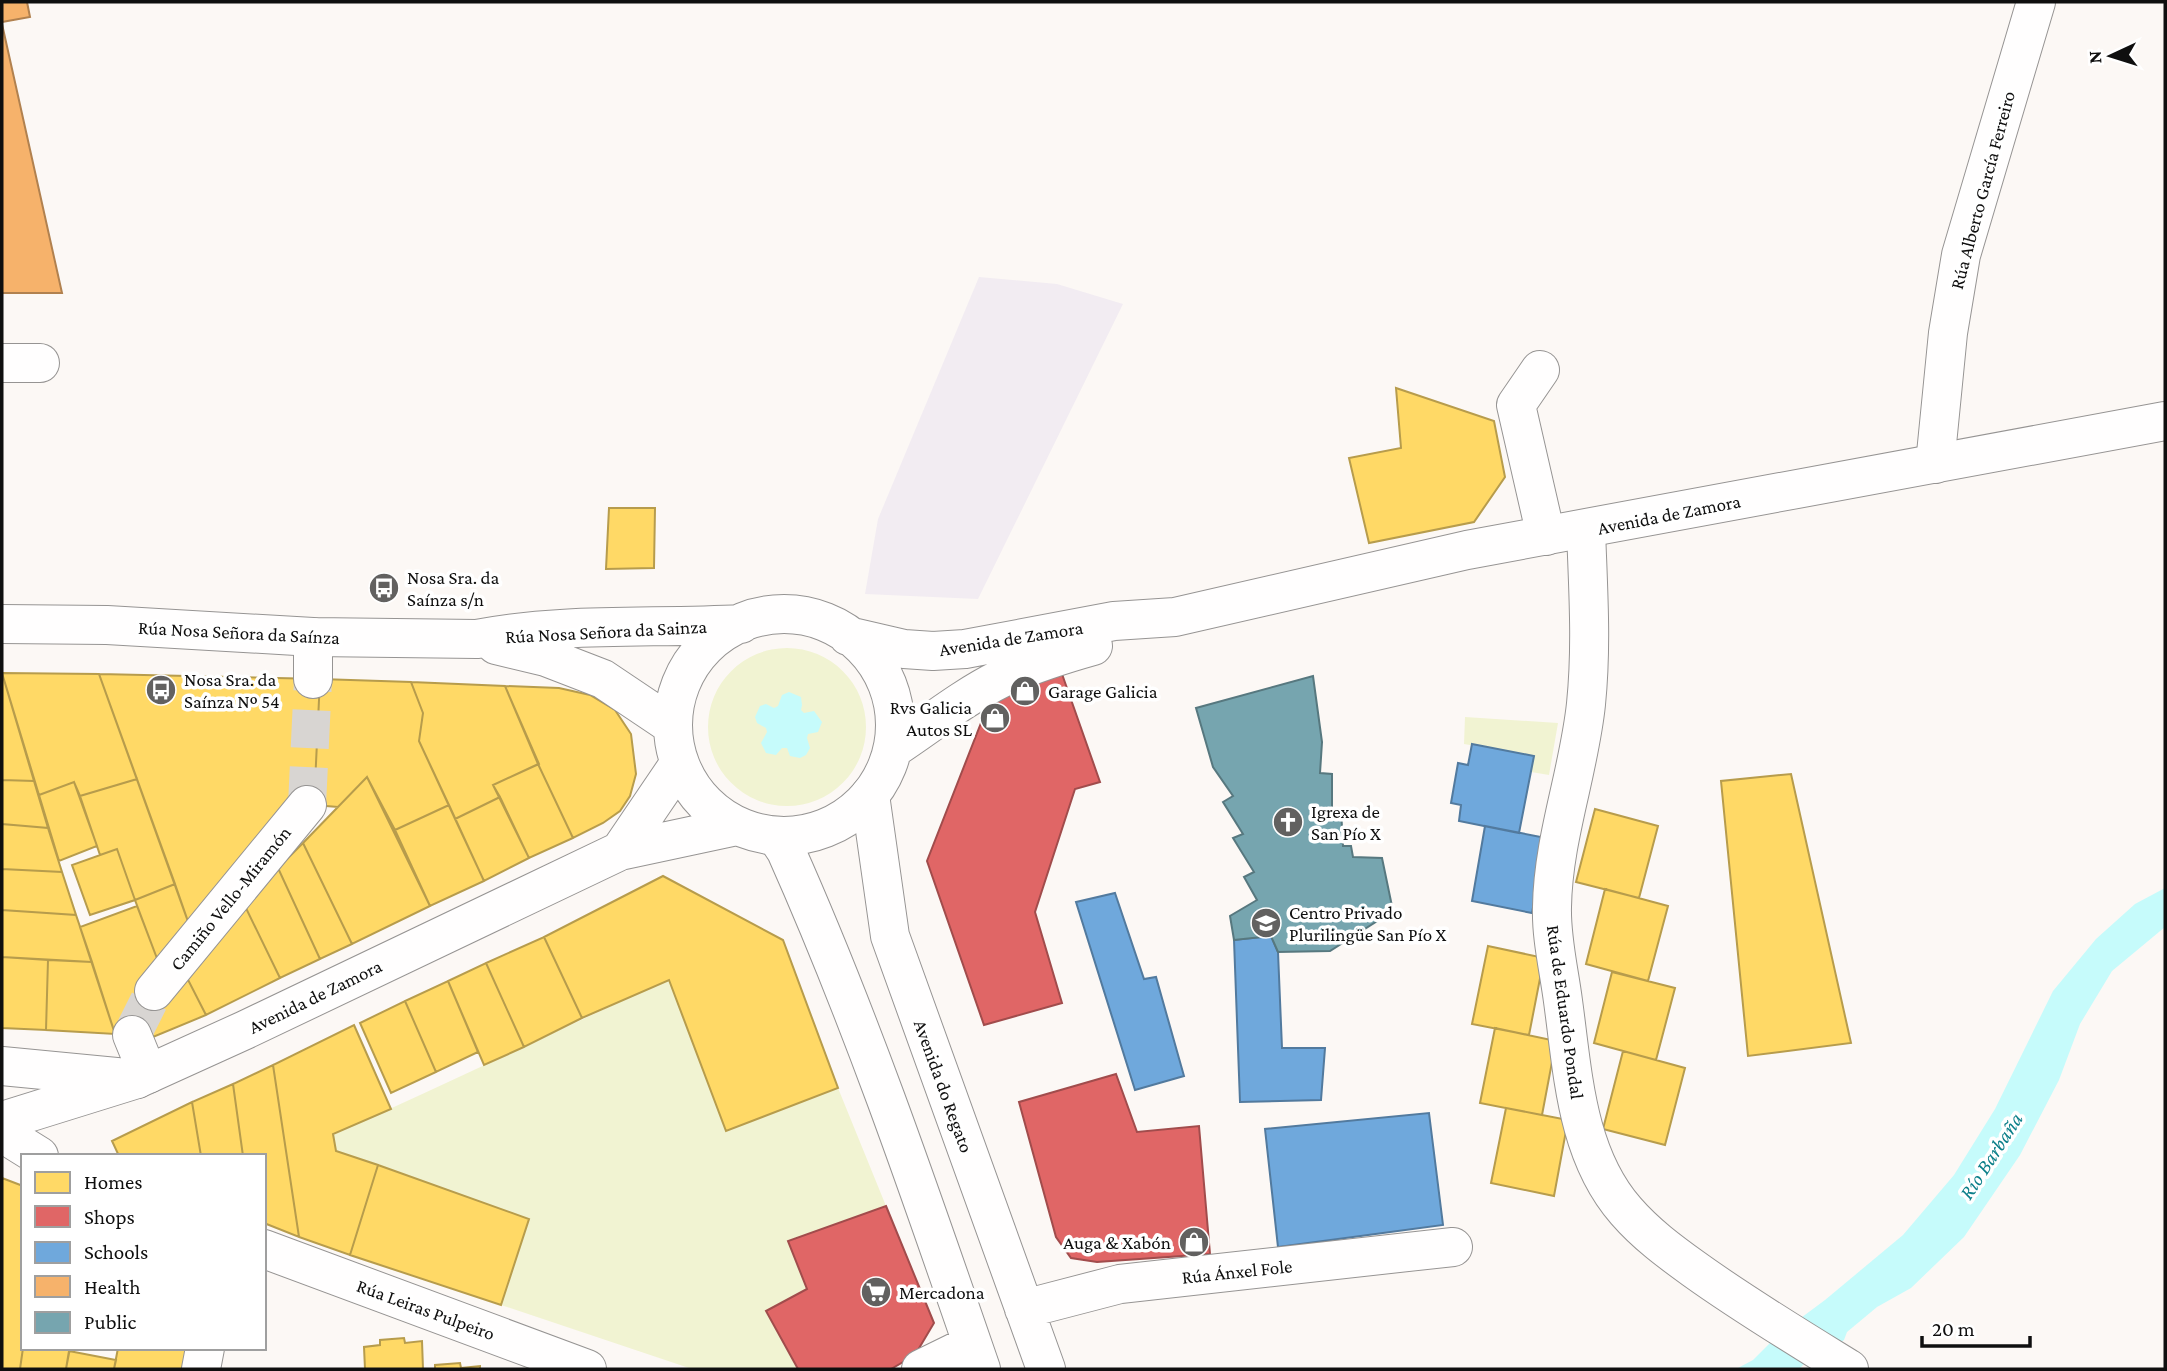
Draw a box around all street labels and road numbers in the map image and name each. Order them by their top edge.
street label: Rúa Alberto García Ferreiro [1946,89,2019,292]
street label: Avenida de Zamora [1596,490,1743,539]
street label: Rúa Nosa Señora da Sainza [505,616,708,647]
street label: Rúa Nosa Señora da Saínza [138,617,341,648]
street label: Avenida de Zamora [938,617,1085,660]
street label: Camiño Vello-Miramón [166,822,295,975]
street label: Rúa de Eduardo Pondal [1543,924,1588,1101]
street label: Avenida de Zamora [245,955,385,1038]
street label: Avenida do Regato [910,1017,977,1156]
street label: Rúa Ánxel Fole [1181,1255,1293,1288]
street label: Rúa Leiras Pulpeiro [354,1275,498,1344]

